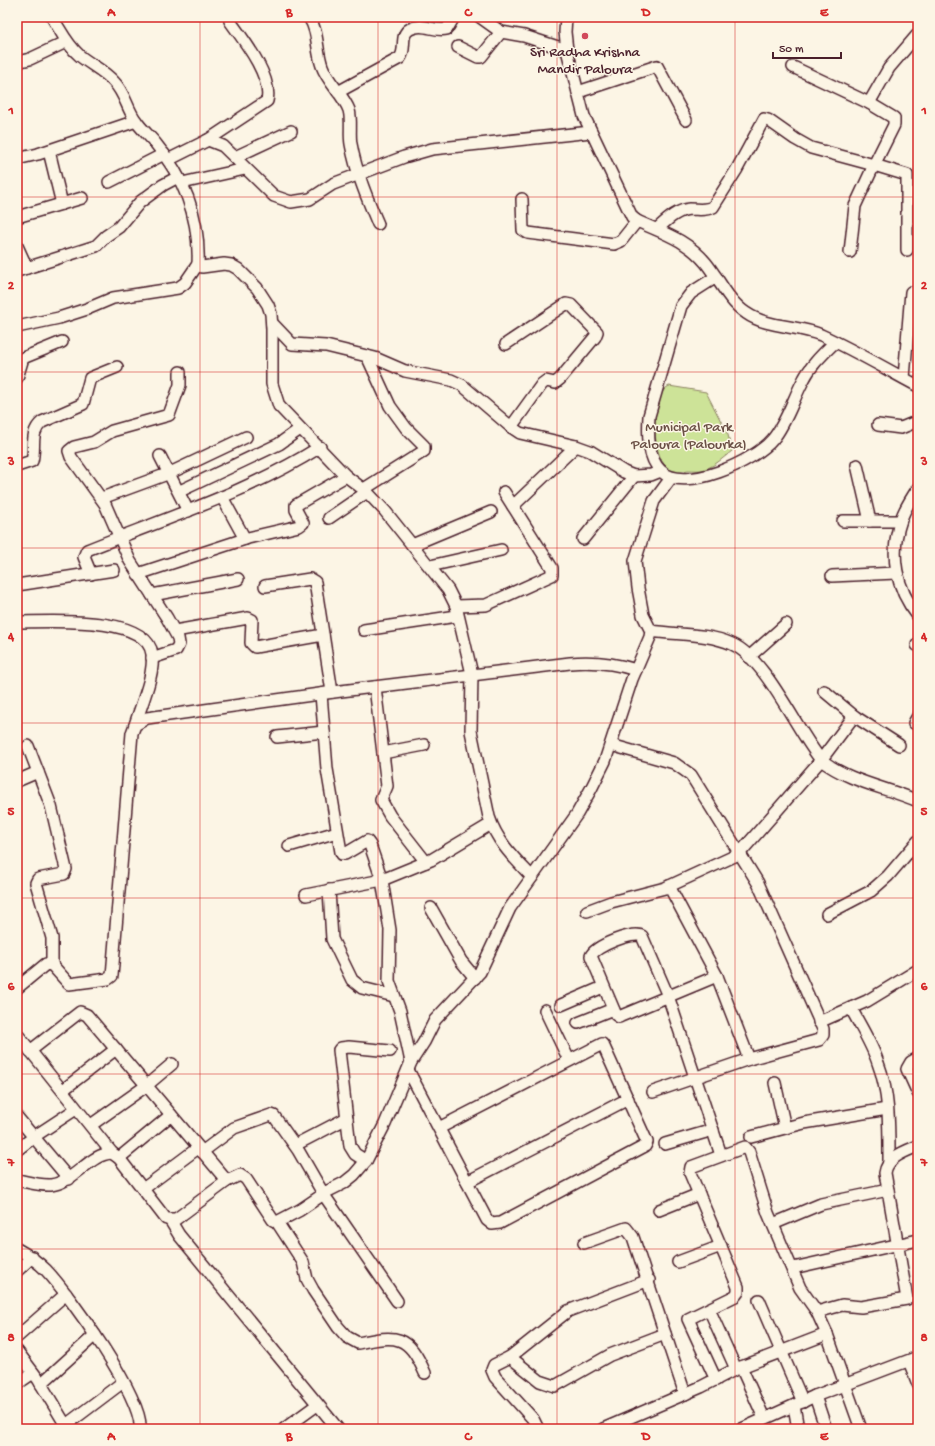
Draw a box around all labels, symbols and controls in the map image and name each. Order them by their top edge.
text: A [106,6,116,21]
text: B [285,6,294,21]
text: C [463,6,473,21]
text: D [641,6,651,21]
text: E [820,6,829,21]
marker: Sri Radha Krishna Mandir Paloura [580,31,590,41]
scale bar [773,34,841,60]
text: 50 m [779,43,804,57]
place label: Sri Radha Krishna Mandir Paloura [530,44,641,79]
text: 1 [7,104,14,119]
text: 1 [920,104,927,119]
text: 2 [8,279,15,294]
text: 2 [921,279,928,294]
park label: Municipal Park Paloura (Palourka) [630,419,747,454]
text: 3 [7,455,15,470]
text: 3 [920,455,928,470]
text: 4 [7,630,15,645]
text: 4 [920,630,928,645]
text: 5 [8,805,15,820]
text: 5 [921,805,928,820]
text: 6 [8,980,15,995]
text: 6 [921,980,928,995]
text: 7 [7,1156,16,1171]
text: 7 [920,1156,929,1171]
text: 8 [7,1331,15,1346]
text: 8 [920,1331,928,1346]
text: A [106,1430,116,1445]
text: B [285,1430,294,1445]
text: C [463,1430,473,1445]
text: D [641,1430,651,1445]
text: E [820,1430,829,1445]

